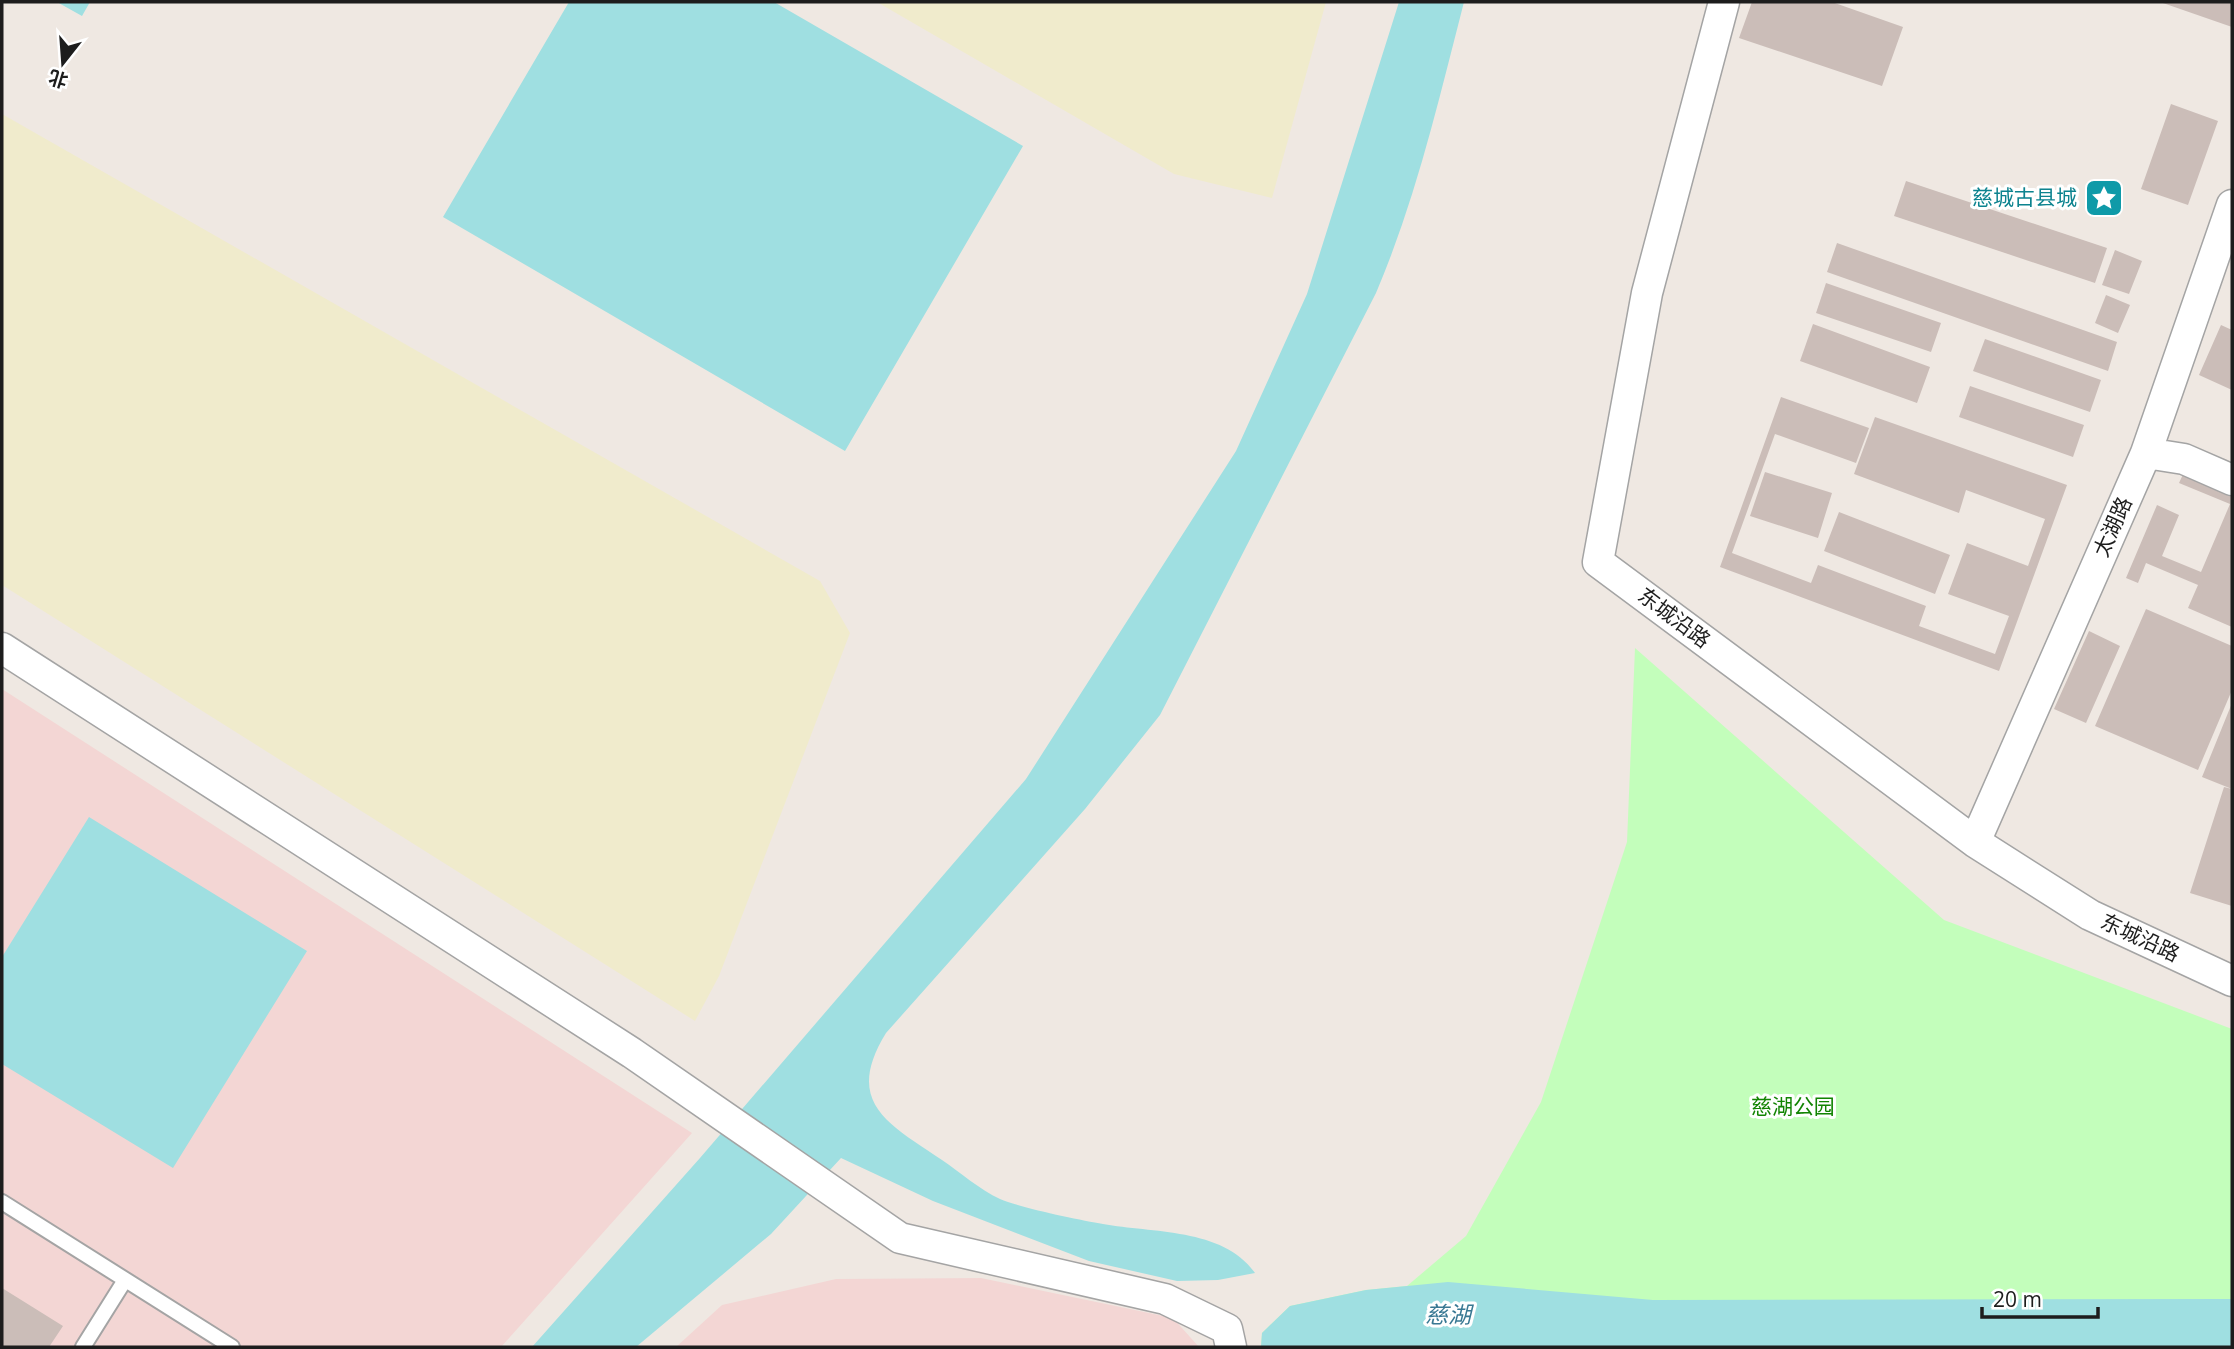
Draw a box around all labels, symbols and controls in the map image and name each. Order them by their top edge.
north arrow [28,28,98,98]
text: 北 [45,64,71,94]
place icon: 慈城古县城 [2083,177,2125,219]
place label: 慈城古县城 [1972,183,2077,211]
street label: 太湖路 [2086,492,2138,561]
street label: 东城沿路 [1633,581,1717,654]
street label: 东城沿路 [2096,907,2184,968]
park label: 慈湖公园 [1751,1092,1835,1120]
scale bar [1982,1276,2098,1320]
text: 20 m [1993,1285,2042,1313]
water label: 慈湖 [1425,1298,1474,1330]

